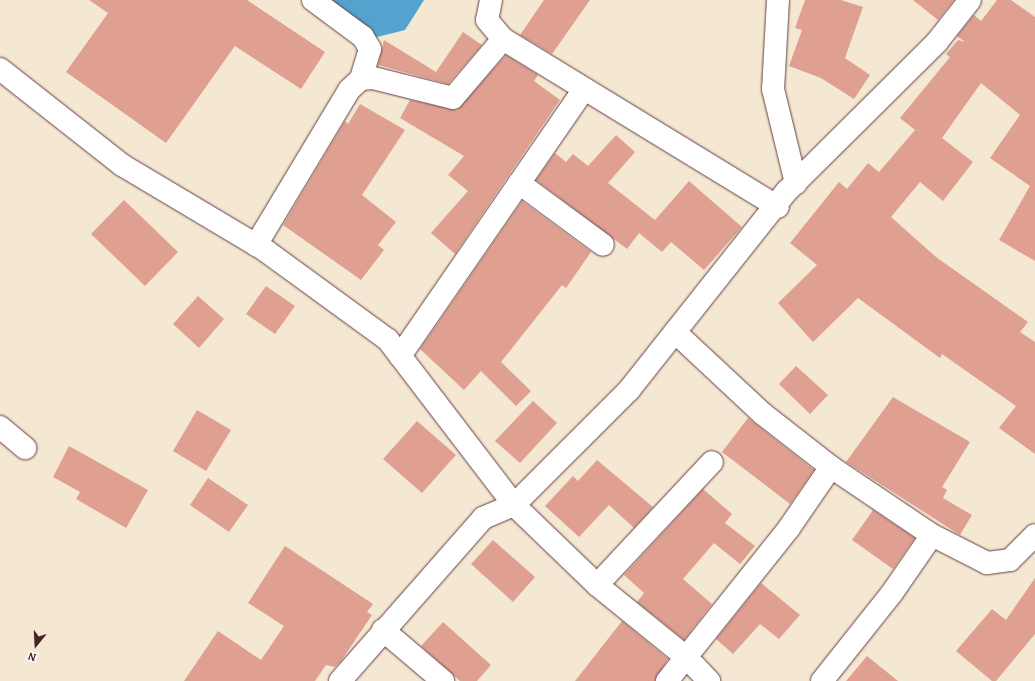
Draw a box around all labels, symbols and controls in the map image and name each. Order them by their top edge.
north arrow [16,625,56,665]
text: N [26,649,38,665]

